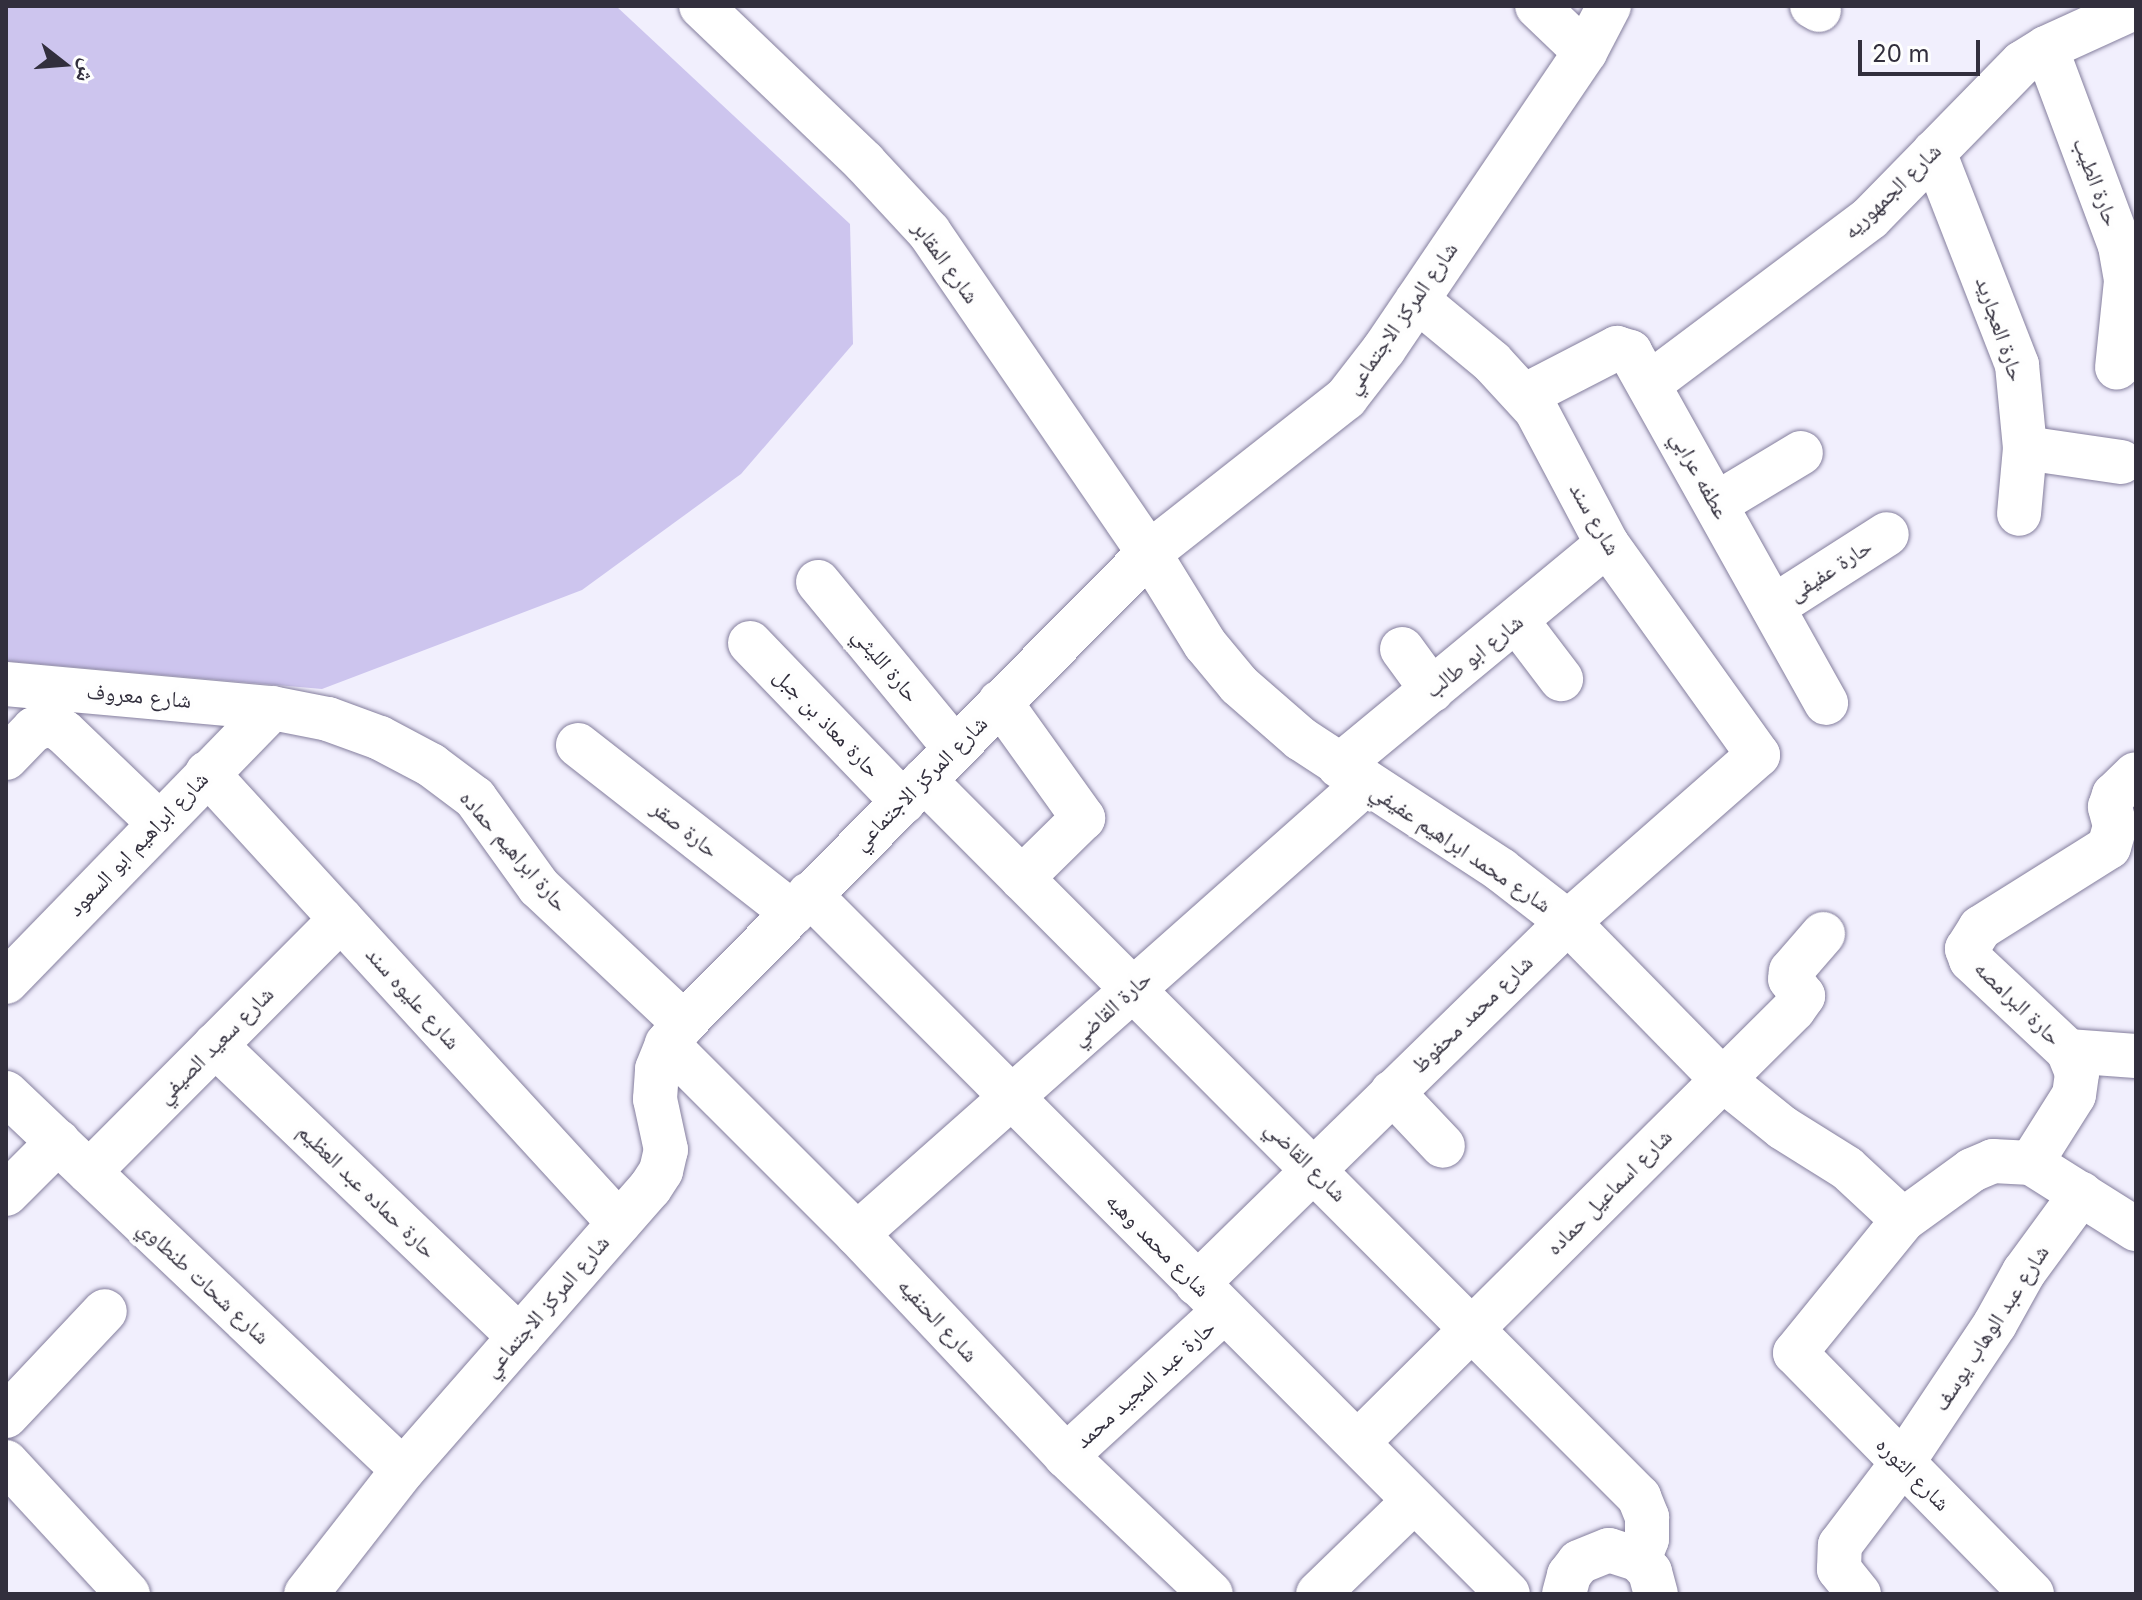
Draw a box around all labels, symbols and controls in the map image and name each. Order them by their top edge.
north arrow [24,24,104,104]
scale bar [1862,24,1984,74]
text: 20 m [1872,39,1930,68]
text: ش [71,56,103,86]
street label: حارة الطيب [2067,134,2125,230]
street label: شارع الجمهوريه [1837,138,1947,244]
street label: شارع المقابر [907,215,985,309]
street label: شارع المركز الاجتماعي [1339,237,1463,399]
street label: حارة العجاريد [1970,273,2030,385]
street label: عطفه عرابي [1665,427,1735,523]
street label: شارع سند [1564,478,1626,560]
street label: حارة عفيفى [1783,533,1877,607]
street label: شارع ابو طالب [1420,608,1528,704]
street label: حارة الليثي [847,622,925,708]
street label: حارة معاذ بن جبل [768,663,886,783]
street label: شارع معروف [86,678,192,714]
street label: شارع المركز الاجتماعي [847,710,993,856]
street label: شارع ابراهيم ابو السعود [62,766,214,922]
street label: شارع محمد ابراهيم عفيفي [1366,778,1556,918]
street label: حارة ابراهيم حماده [454,785,574,917]
street label: حارة صقر [646,795,724,863]
street label: شارع عليوه سند [360,941,466,1055]
street label: شارع محمد محفوظ [1406,949,1538,1079]
street label: حارة البرامصه [1969,955,2067,1051]
street label: حارة القاضي [1065,965,1157,1051]
street label: شارع سعيد الصيفي [151,981,279,1109]
street label: شارع القاضي [1260,1115,1352,1207]
street label: حارة حماده عبد العظيم [292,1118,442,1264]
street label: شارع اسماعيل حماده [1541,1124,1677,1260]
street label: شارع محمد وهبه [1100,1187,1216,1303]
street label: شارع شحات طنطاوي [133,1214,275,1350]
street label: شارع المركز الاجتماعي [477,1230,615,1382]
street label: شارع عبد الوهاب يوسف [1927,1240,2055,1416]
street label: شارع الحنفيه [892,1272,984,1368]
street label: حارة عبد المجيد محمد [1069,1314,1221,1454]
street label: شارع الثوره [1871,1432,1955,1516]

